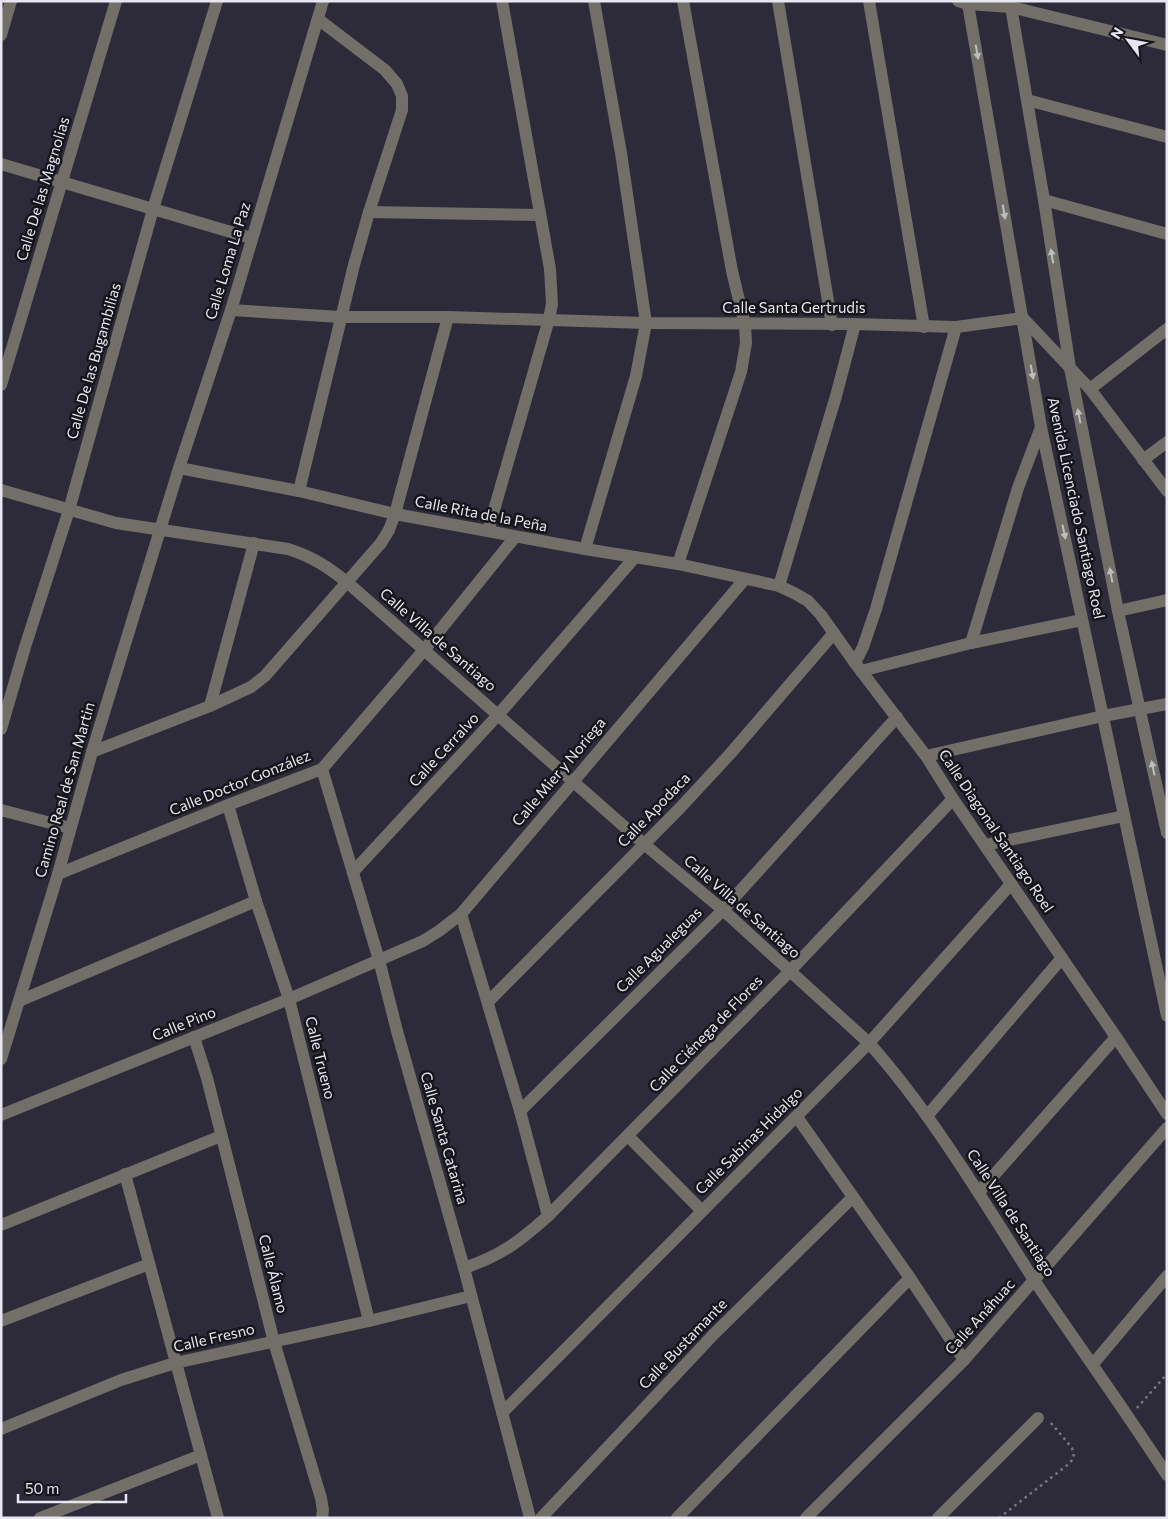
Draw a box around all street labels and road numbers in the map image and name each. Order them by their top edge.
street label: Calle De las Magnolias [12,114,73,263]
street label: Calle Loma La Paz [201,200,253,322]
street label: Calle De las Bugambilias [62,280,124,441]
street label: Calle Santa Gertrudis [722,298,866,316]
street label: Avenida Licenciado Santiago Roel [1045,395,1109,620]
street label: Calle Rita de la Peña [413,491,549,535]
street label: Calle Villa de Santiago [377,584,501,695]
street label: Camino Real de San Martin [30,700,98,880]
street label: Calle Cerralvo [404,709,482,790]
street label: Calle Mier y Noriega [508,713,609,829]
street label: Calle Doctor González [166,745,313,819]
street label: Calle Diagonal Santiago Roel [936,746,1058,915]
street label: Calle Apodaca [613,768,693,850]
street label: Calle Villa de Santiago [681,851,805,962]
street label: Calle Agualeguas [612,903,705,996]
street label: Calle Ciénega de Flores [645,971,766,1095]
street label: Calle Pino [149,1002,218,1044]
street label: Calle Trueno [302,1014,340,1101]
street label: Calle Santa Catarina [417,1069,472,1206]
street label: Calle Sabinas Hidalgo [691,1083,806,1198]
street label: Calle Villa de Santiago [964,1145,1060,1280]
street label: Calle Álamo [255,1232,293,1315]
street label: Calle Anáhuac [941,1275,1018,1358]
street label: Calle Bustamante [635,1294,730,1392]
street label: Calle Fresno [171,1319,256,1355]

